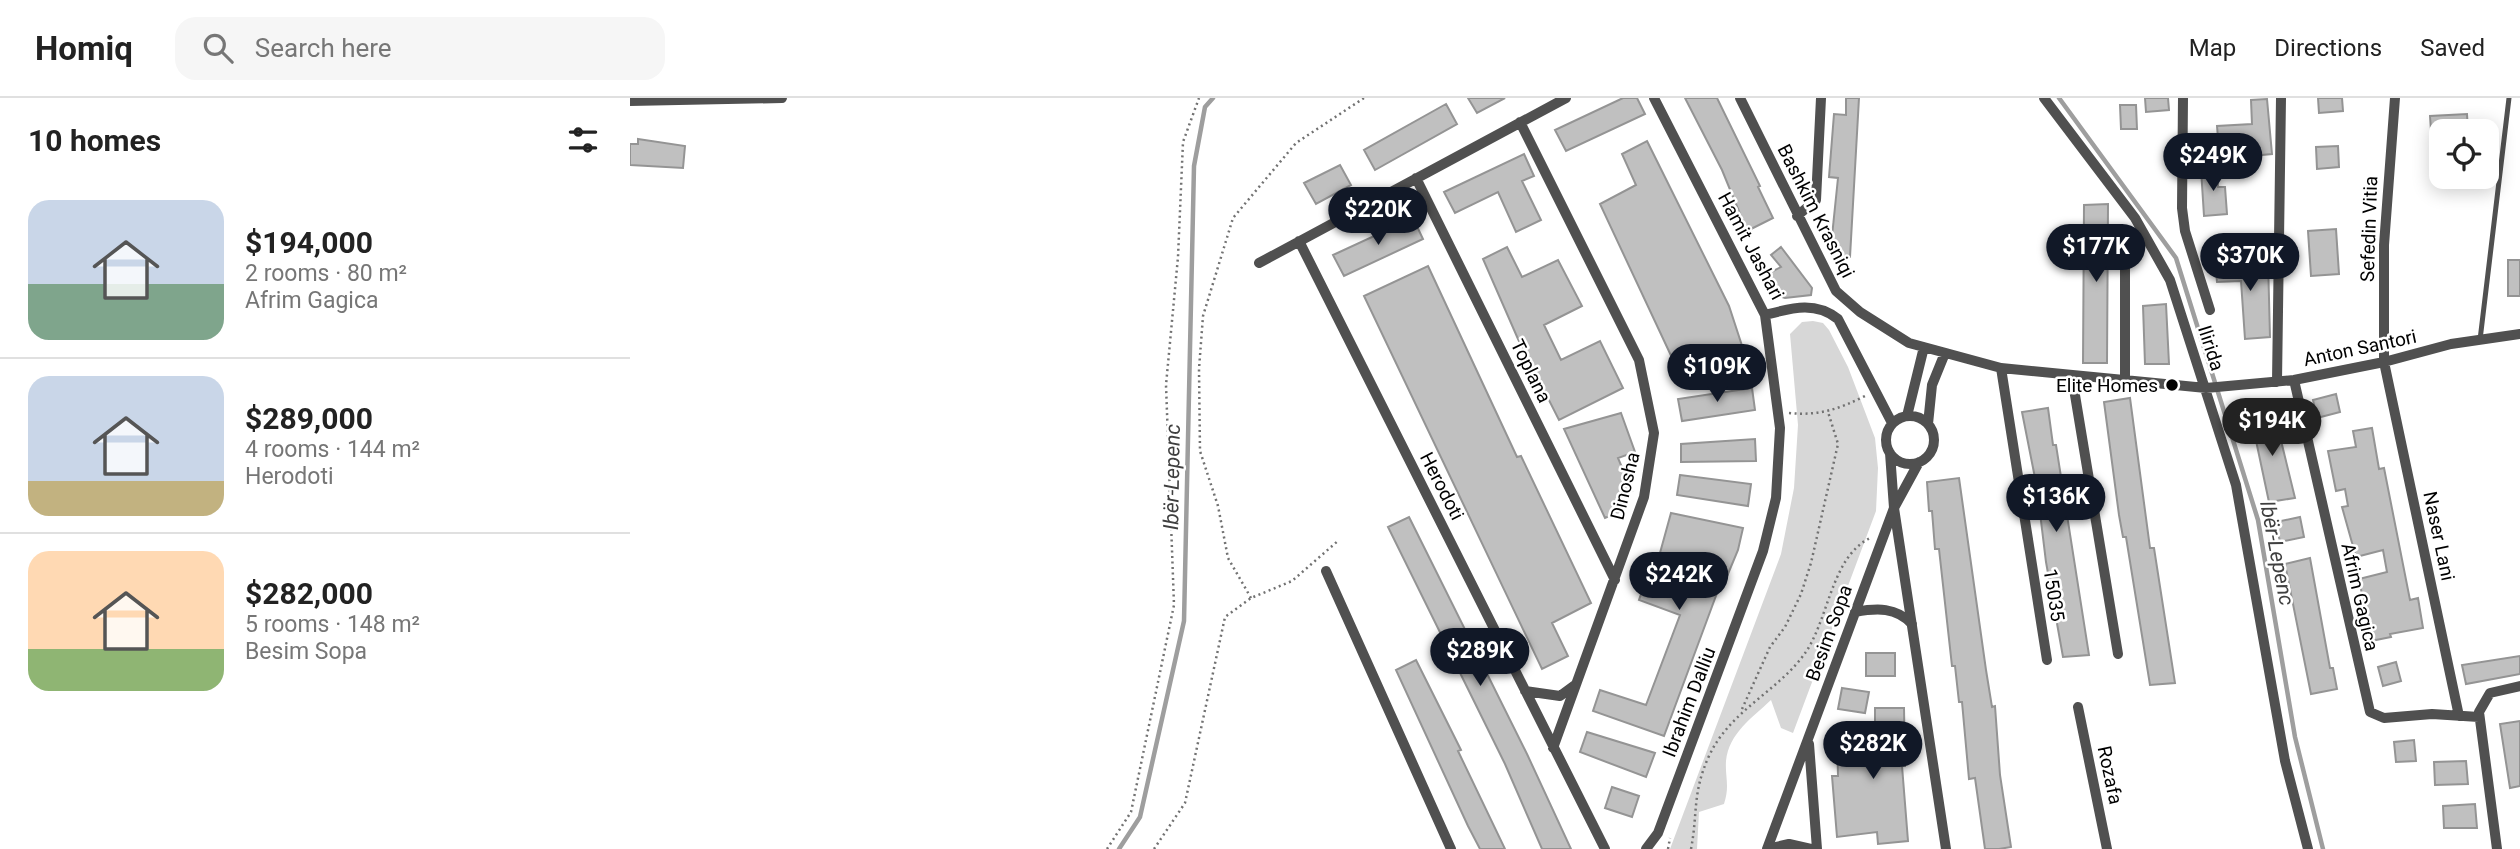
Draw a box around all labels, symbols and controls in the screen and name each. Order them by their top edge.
search box [175,17,665,80]
text: Homiq [35,29,133,68]
icon: search [199,29,237,67]
text: Search here [255,33,392,63]
text: Map [2189,34,2236,62]
text: Directions [2274,34,2382,62]
text: Saved [2420,34,2485,62]
map controls [2429,119,2499,189]
button: locate [2429,119,2499,189]
icon: filters [564,121,602,159]
text: 10 homes [28,123,161,158]
pin: $249K [2164,134,2262,193]
street label: Bashkim Krasniqi [1772,140,1860,282]
text: $249K [2179,142,2247,169]
street label: Sefedin Vitia [2356,176,2382,282]
pin: $220K [1329,188,1427,247]
street label: Hamit Jashari [1713,188,1789,304]
text: $220K [1344,196,1412,223]
text: $194,000 [245,225,373,260]
pin: $177K [2047,225,2145,284]
icon: home [84,228,168,312]
text: $177K [2062,233,2130,260]
pin: $370K [2201,234,2299,293]
text: $370K [2216,242,2284,269]
text: 2 rooms · 80 m² [245,260,407,287]
text: Afrim Gagica [245,287,379,314]
street label: Ilirida [2193,322,2229,374]
street label: Anton Santori [2301,325,2419,371]
street label: Toplana [1506,336,1556,406]
pin: $109K [1668,344,1766,404]
text: $109K [1683,353,1751,380]
place label: Elite Homes [2056,374,2158,397]
marker: Elite Homes [2164,377,2180,393]
pin: $194K [2223,398,2321,458]
text: $289,000 [245,401,373,436]
icon: home [84,404,168,488]
text: $194K [2238,407,2306,434]
water label: Ibër-Lepenc [1159,423,1185,530]
text: 4 rooms · 144 m² [245,436,420,463]
street label: Herodoti [1415,448,1469,524]
street label: Dinosha [1605,450,1645,522]
text: Herodoti [245,463,334,490]
pin: $136K [2007,474,2105,534]
text: $136K [2022,483,2090,510]
street label: Naser Lani [2418,489,2460,583]
water label: Ibër-Lepenc [2255,499,2299,608]
street label: Afrim Gagica [2336,541,2384,653]
pin: $242K [1630,552,1728,612]
text: $242K [1645,561,1713,588]
street label: 15035 [2038,567,2070,623]
text: $282,000 [245,576,373,611]
icon: home [84,579,168,663]
street label: Besim Sopa [1801,582,1857,684]
text: 5 rooms · 148 m² [245,611,420,638]
pin: $289K [1431,628,1529,688]
text: $289K [1446,637,1514,664]
text: Besim Sopa [245,638,367,665]
street label: Ibrahim Dalliu [1658,644,1720,760]
pin: $282K [1824,722,1922,781]
text: $282K [1839,730,1907,757]
street label: Rozafa [2093,744,2127,806]

